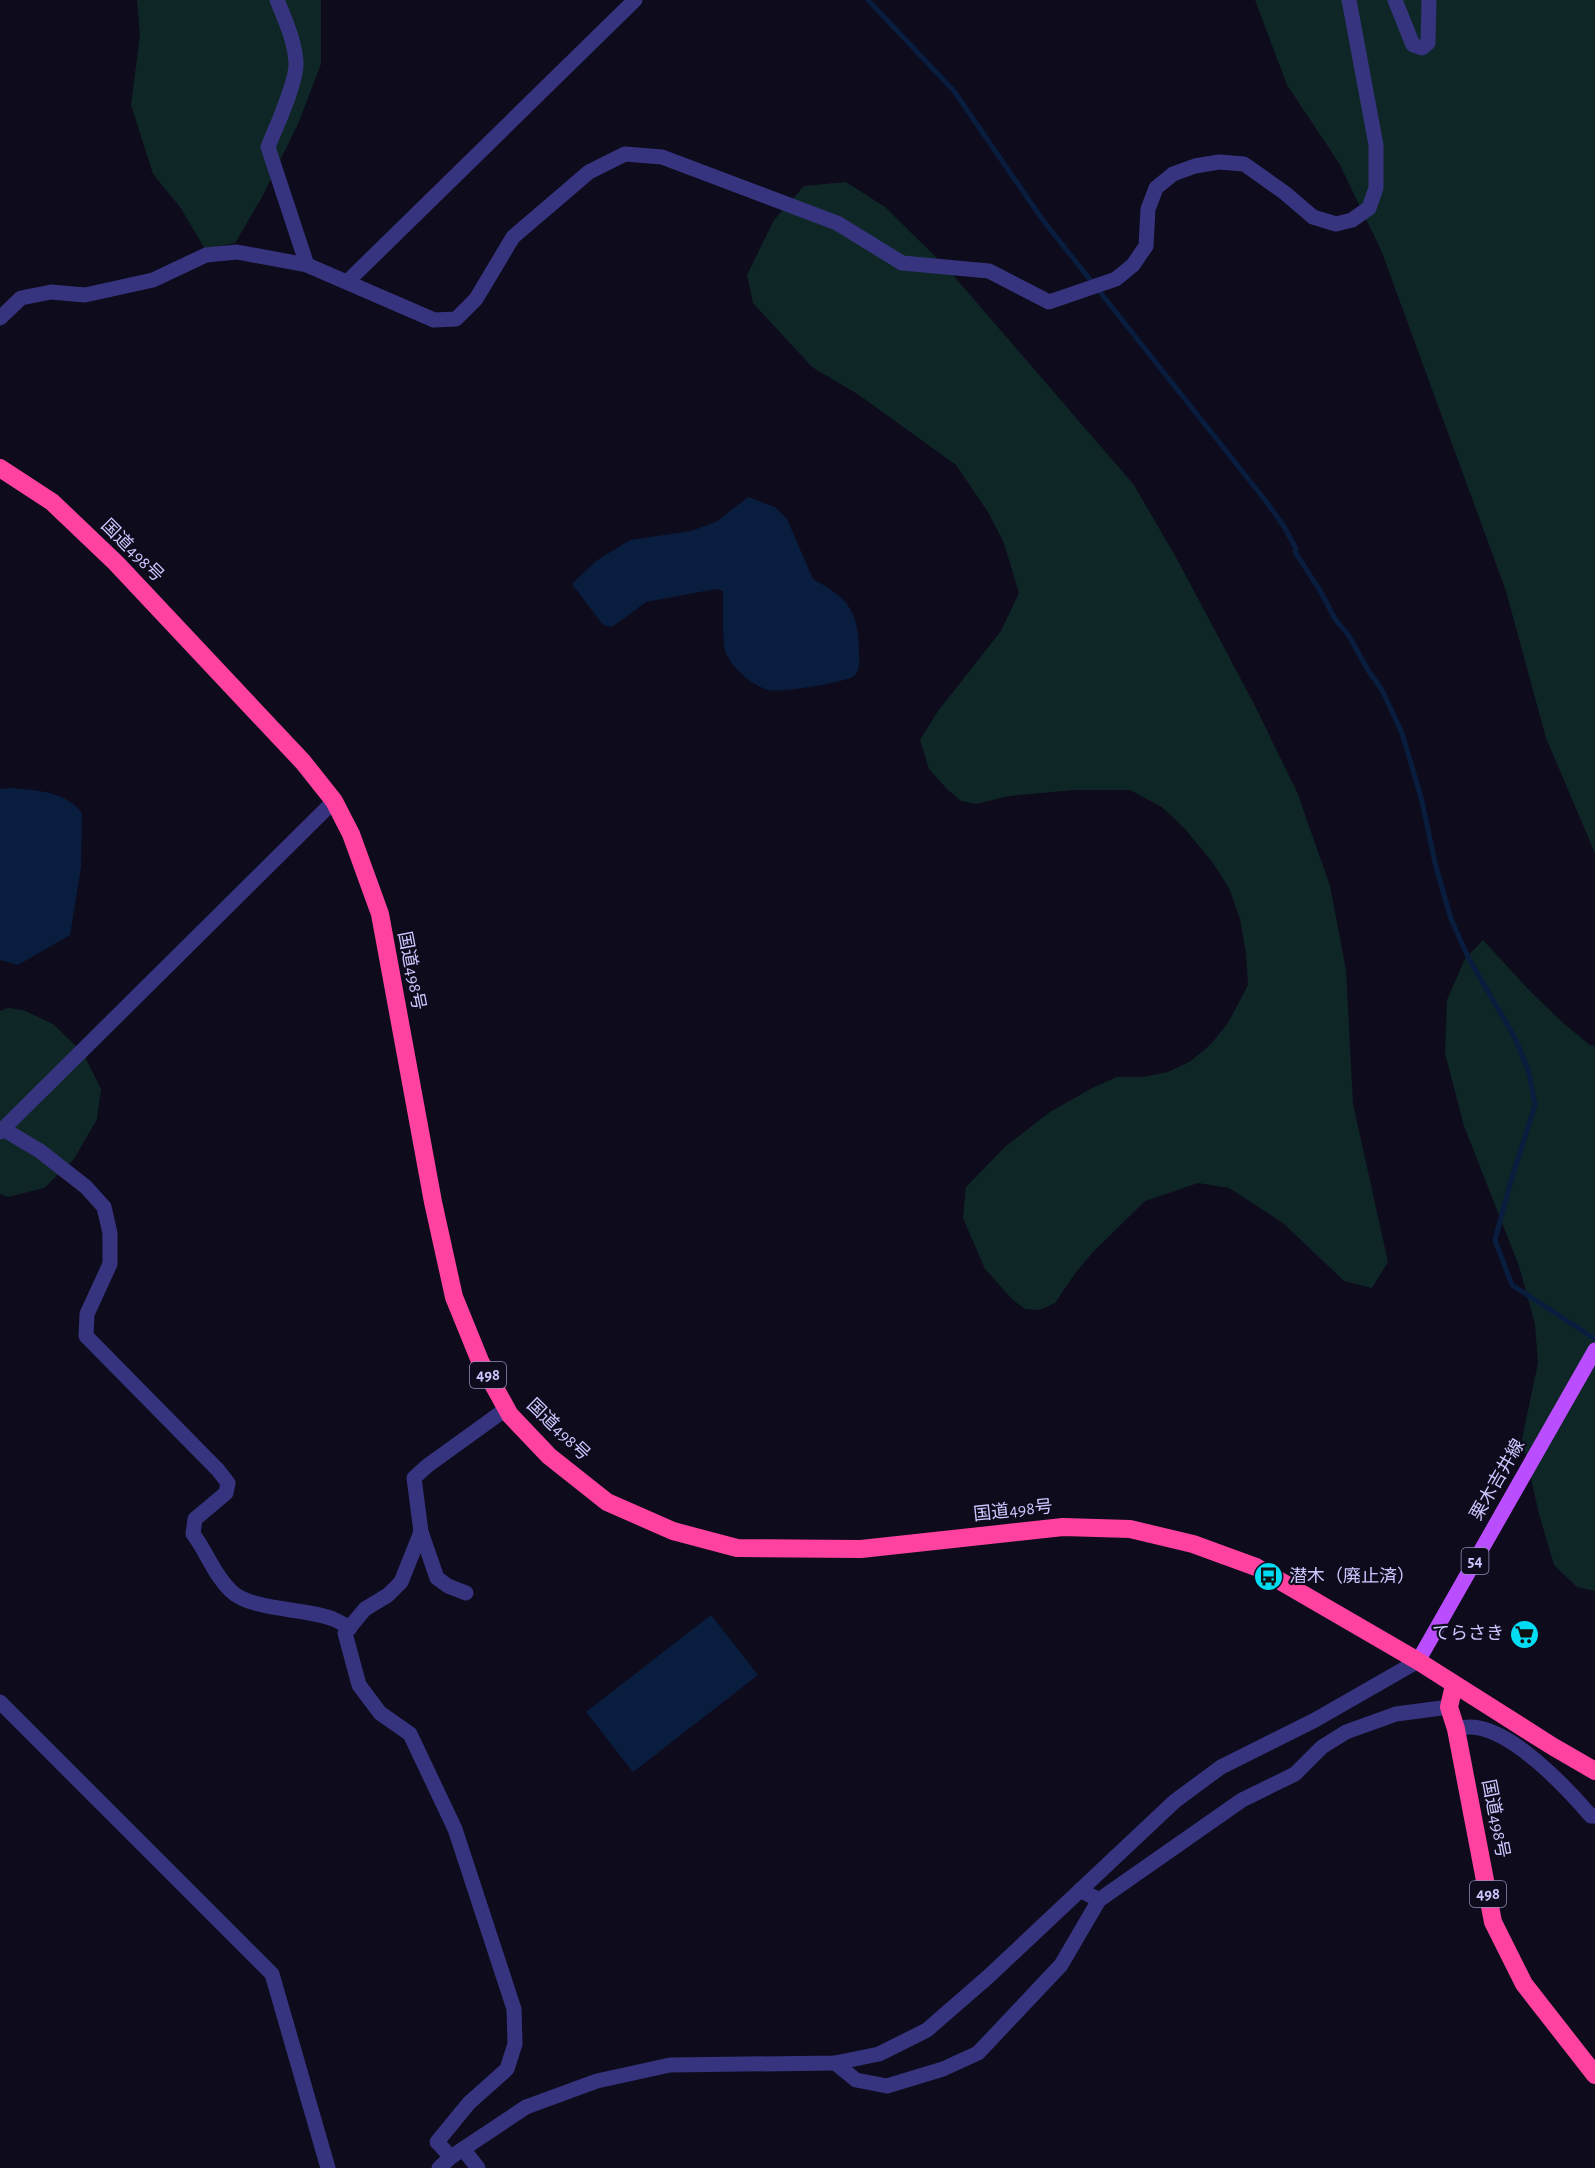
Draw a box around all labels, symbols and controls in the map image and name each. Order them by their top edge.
street label: 国道498号 [97,515,168,586]
street label: 国道498号 [395,930,429,1012]
road number: 498 [470,1362,506,1388]
street label: 国道498号 [523,1394,594,1464]
street label: 栗木吉井線 [1466,1436,1528,1523]
street label: 国道498号 [972,1496,1054,1524]
road number: 54 [1462,1548,1488,1574]
bus stop icon: 潜木（廃止済） [1252,1561,1284,1593]
place label: 潜木（廃止済） [1289,1566,1415,1586]
supermarket icon: てらさき [1509,1618,1541,1650]
place label: てらさき [1432,1624,1504,1643]
street label: 国道498号 [1479,1778,1513,1860]
road number: 498 [1470,1881,1506,1907]

